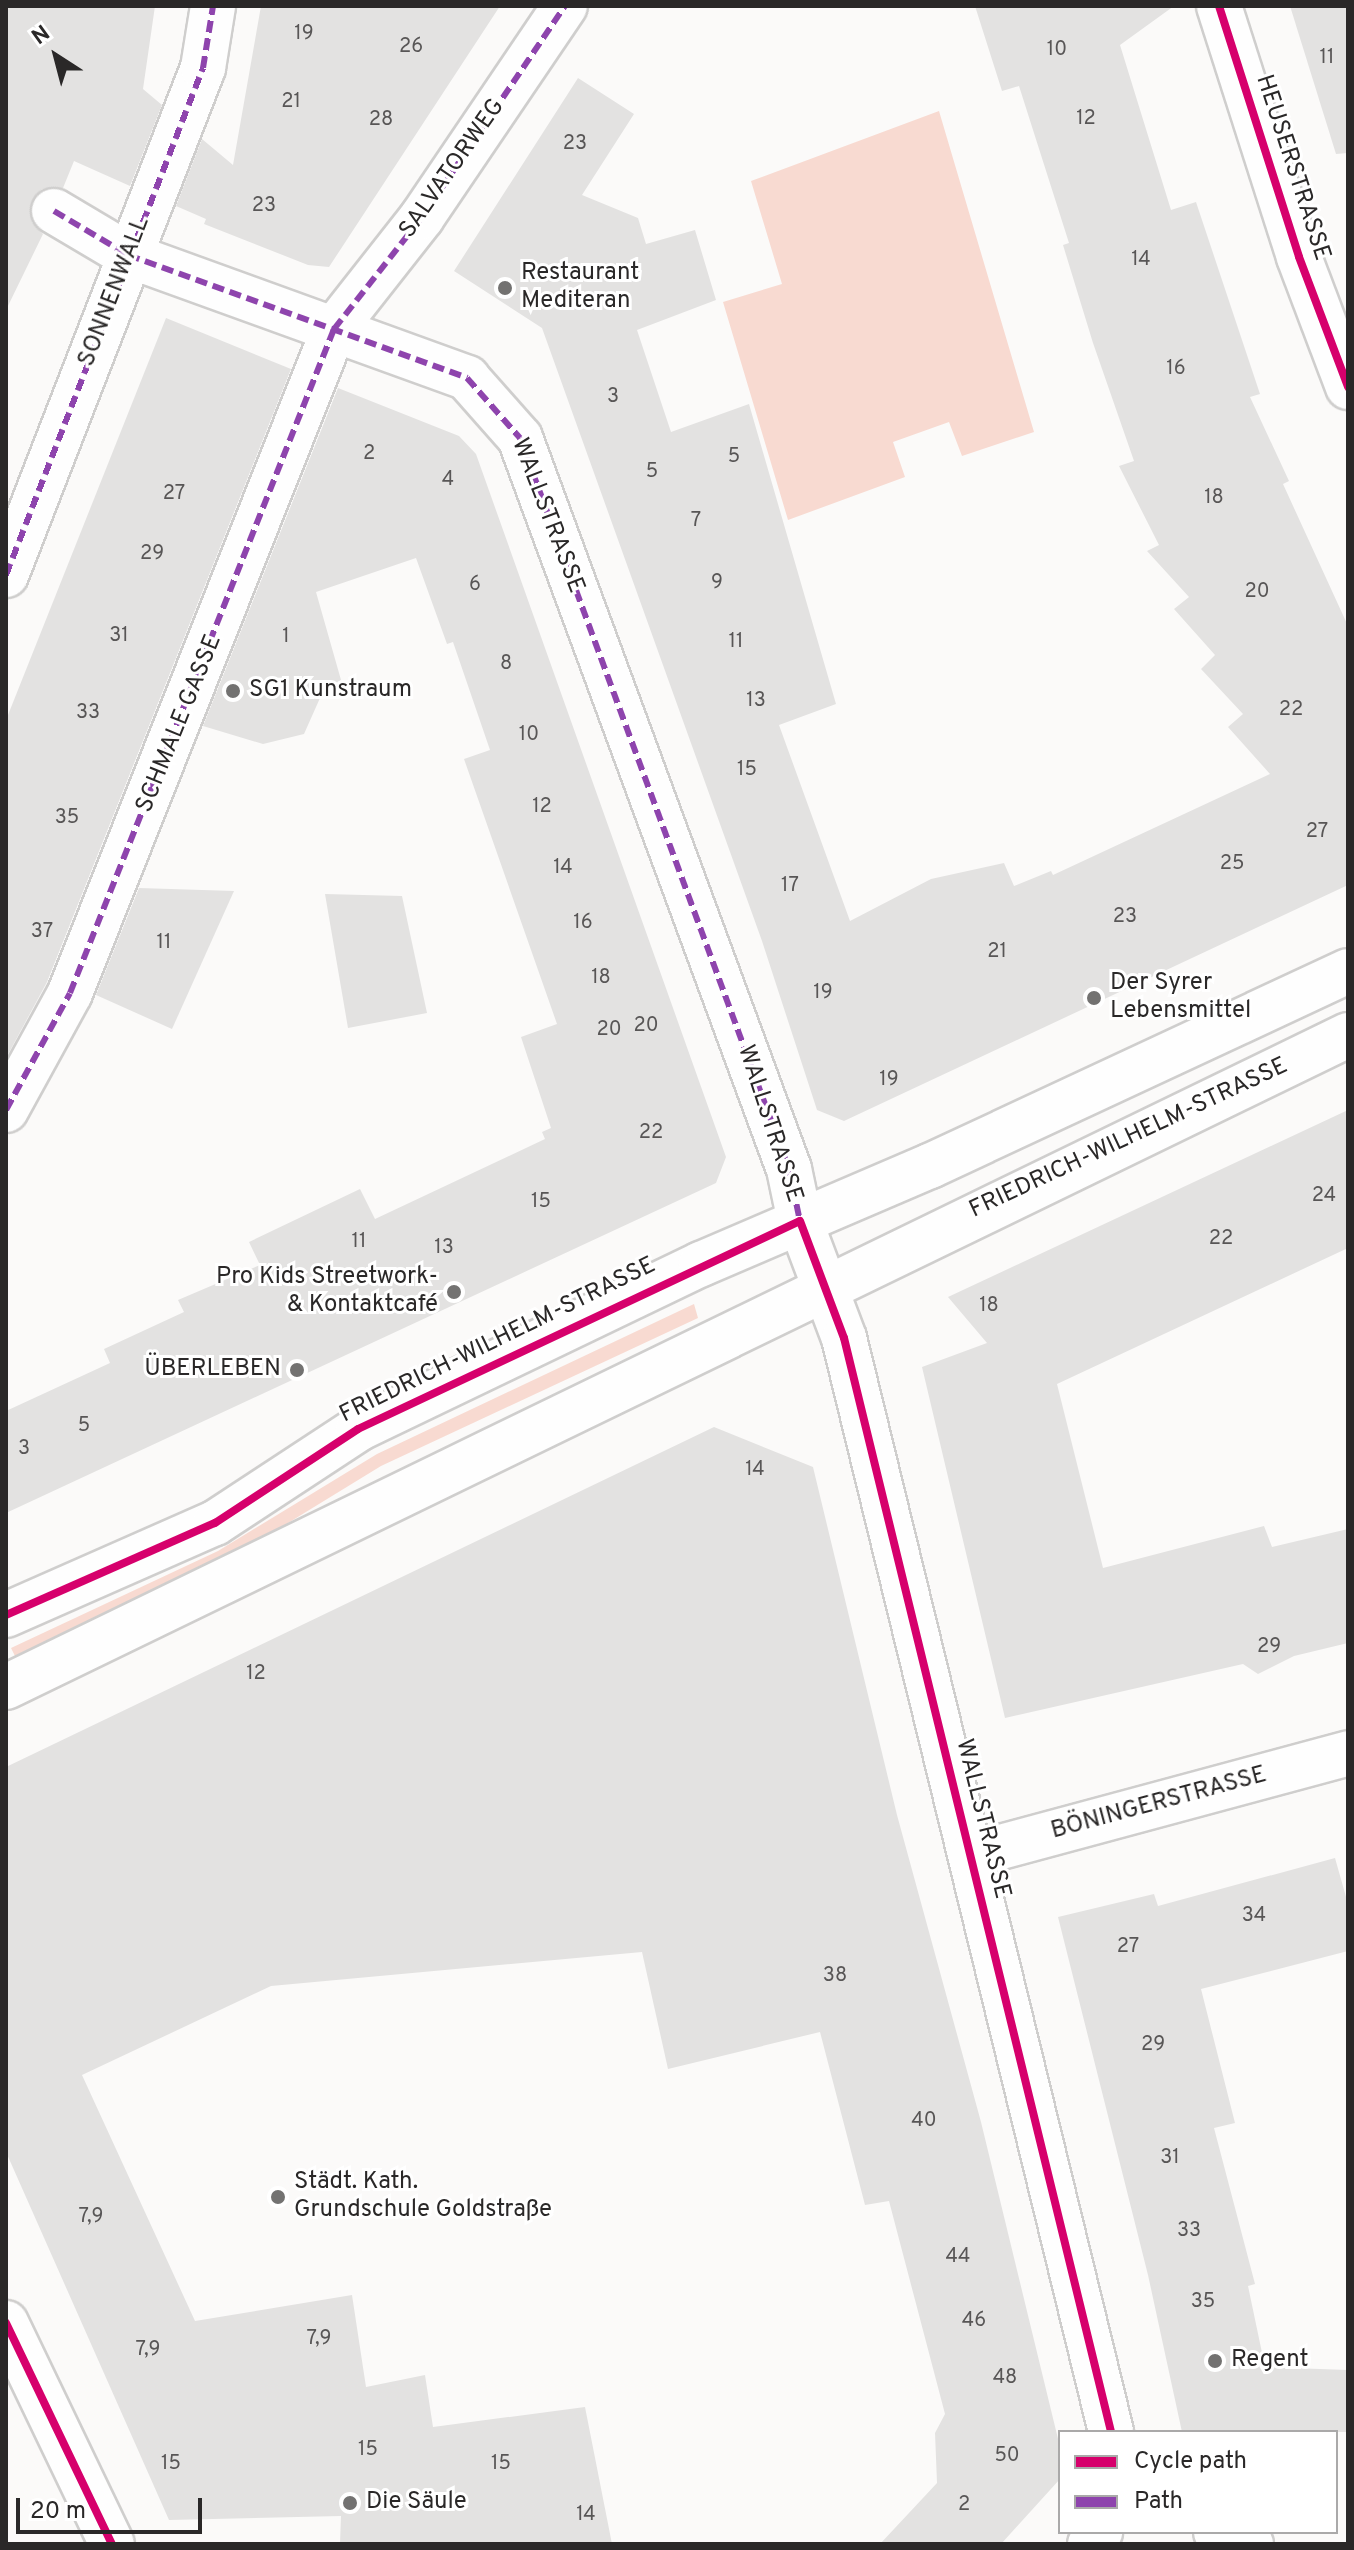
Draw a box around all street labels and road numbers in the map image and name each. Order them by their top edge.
street label: HEUSERSTRASSE [1248,71,1336,265]
street label: SALVATORWEG [394,94,512,244]
street label: SONNENWALL [73,213,157,371]
street label: WALLSTRASSE [504,434,590,598]
street label: SCHMALE GASSE [131,631,229,817]
street label: WALLSTRASSE [730,1042,808,1206]
street label: FRIEDRICH-WILHELM-STRASSE [965,1052,1293,1226]
street label: FRIEDRICH-WILHELM-STRASSE [335,1252,661,1430]
street label: WALLSTRASSE [948,1736,1016,1902]
street label: BÖNINGERSTRASSE [1048,1761,1270,1847]

